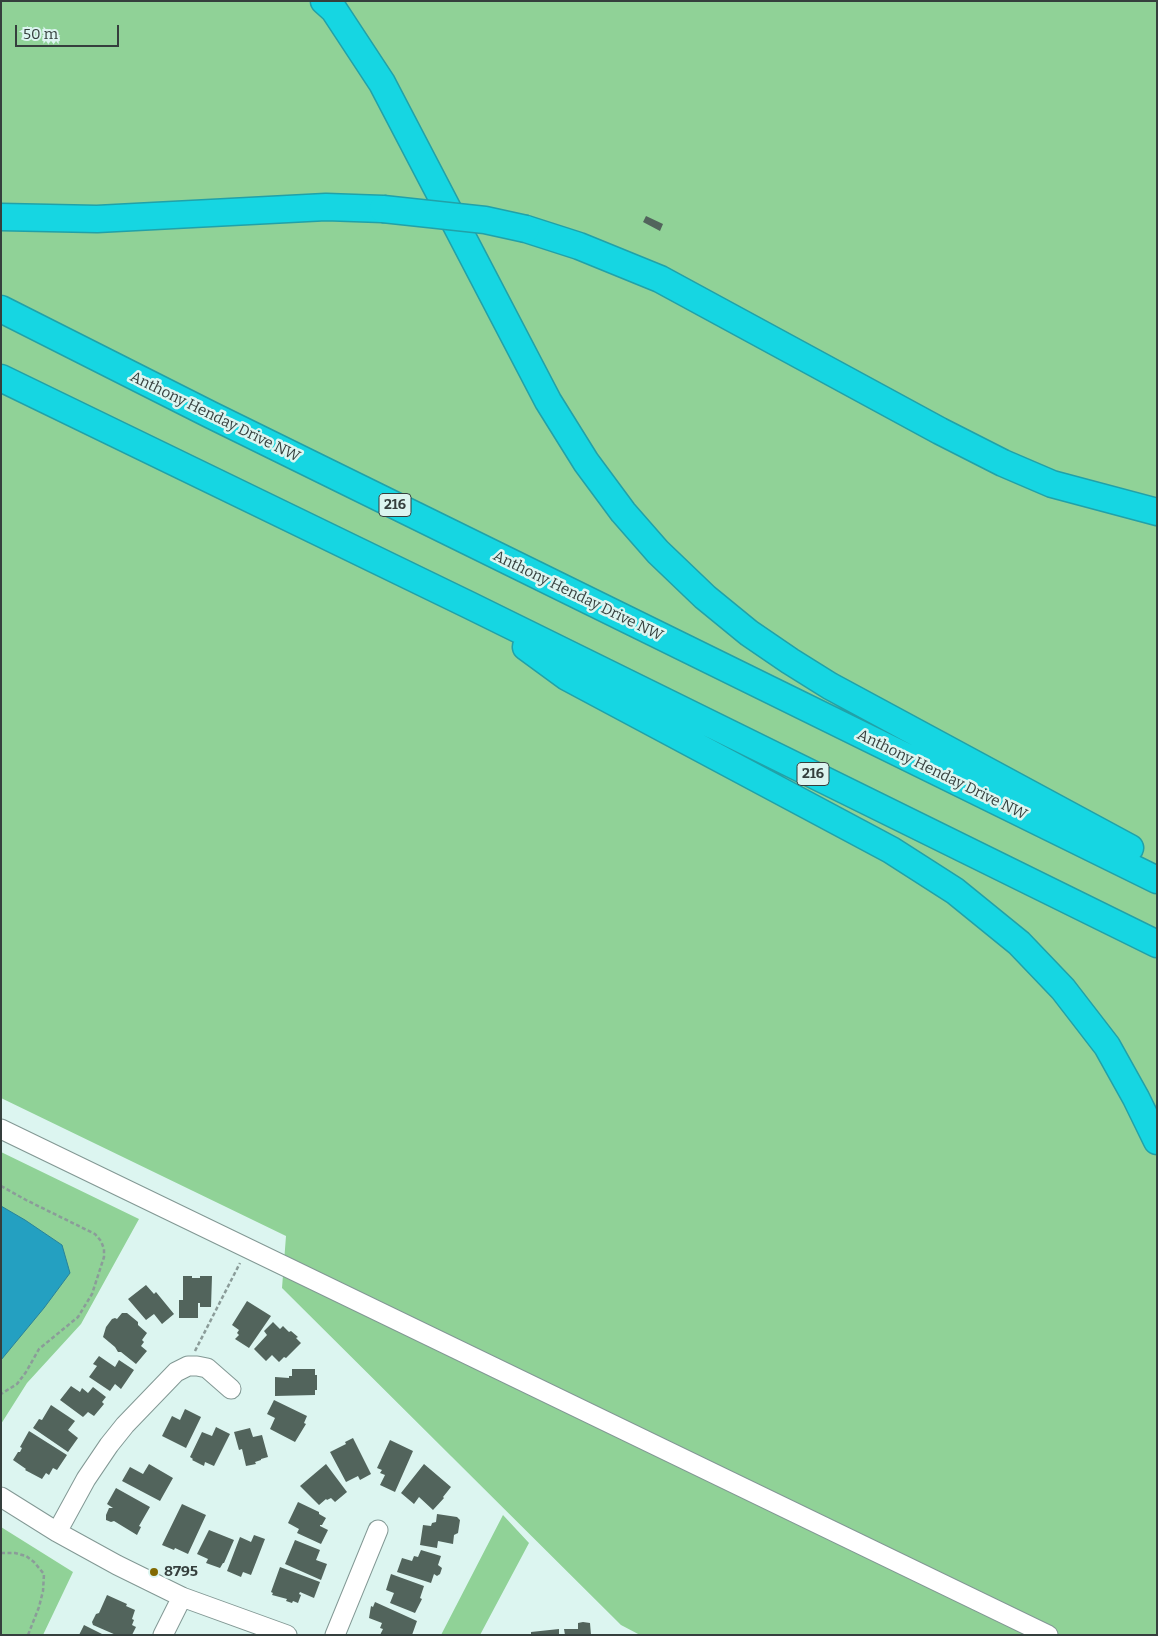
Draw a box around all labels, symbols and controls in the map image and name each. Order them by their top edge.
scale bar [18,15,121,47]
text: 50 m [23,25,58,43]
street label: Anthony Henday Drive NW [127,368,303,466]
road number: 216 [379,494,411,516]
street label: Anthony Henday Drive NW [490,547,666,645]
street label: Anthony Henday Drive NW [854,726,1030,824]
road number: 216 [797,762,829,786]
place label: 8795 [164,1563,198,1581]
marker: 8795 [148,1566,160,1578]

